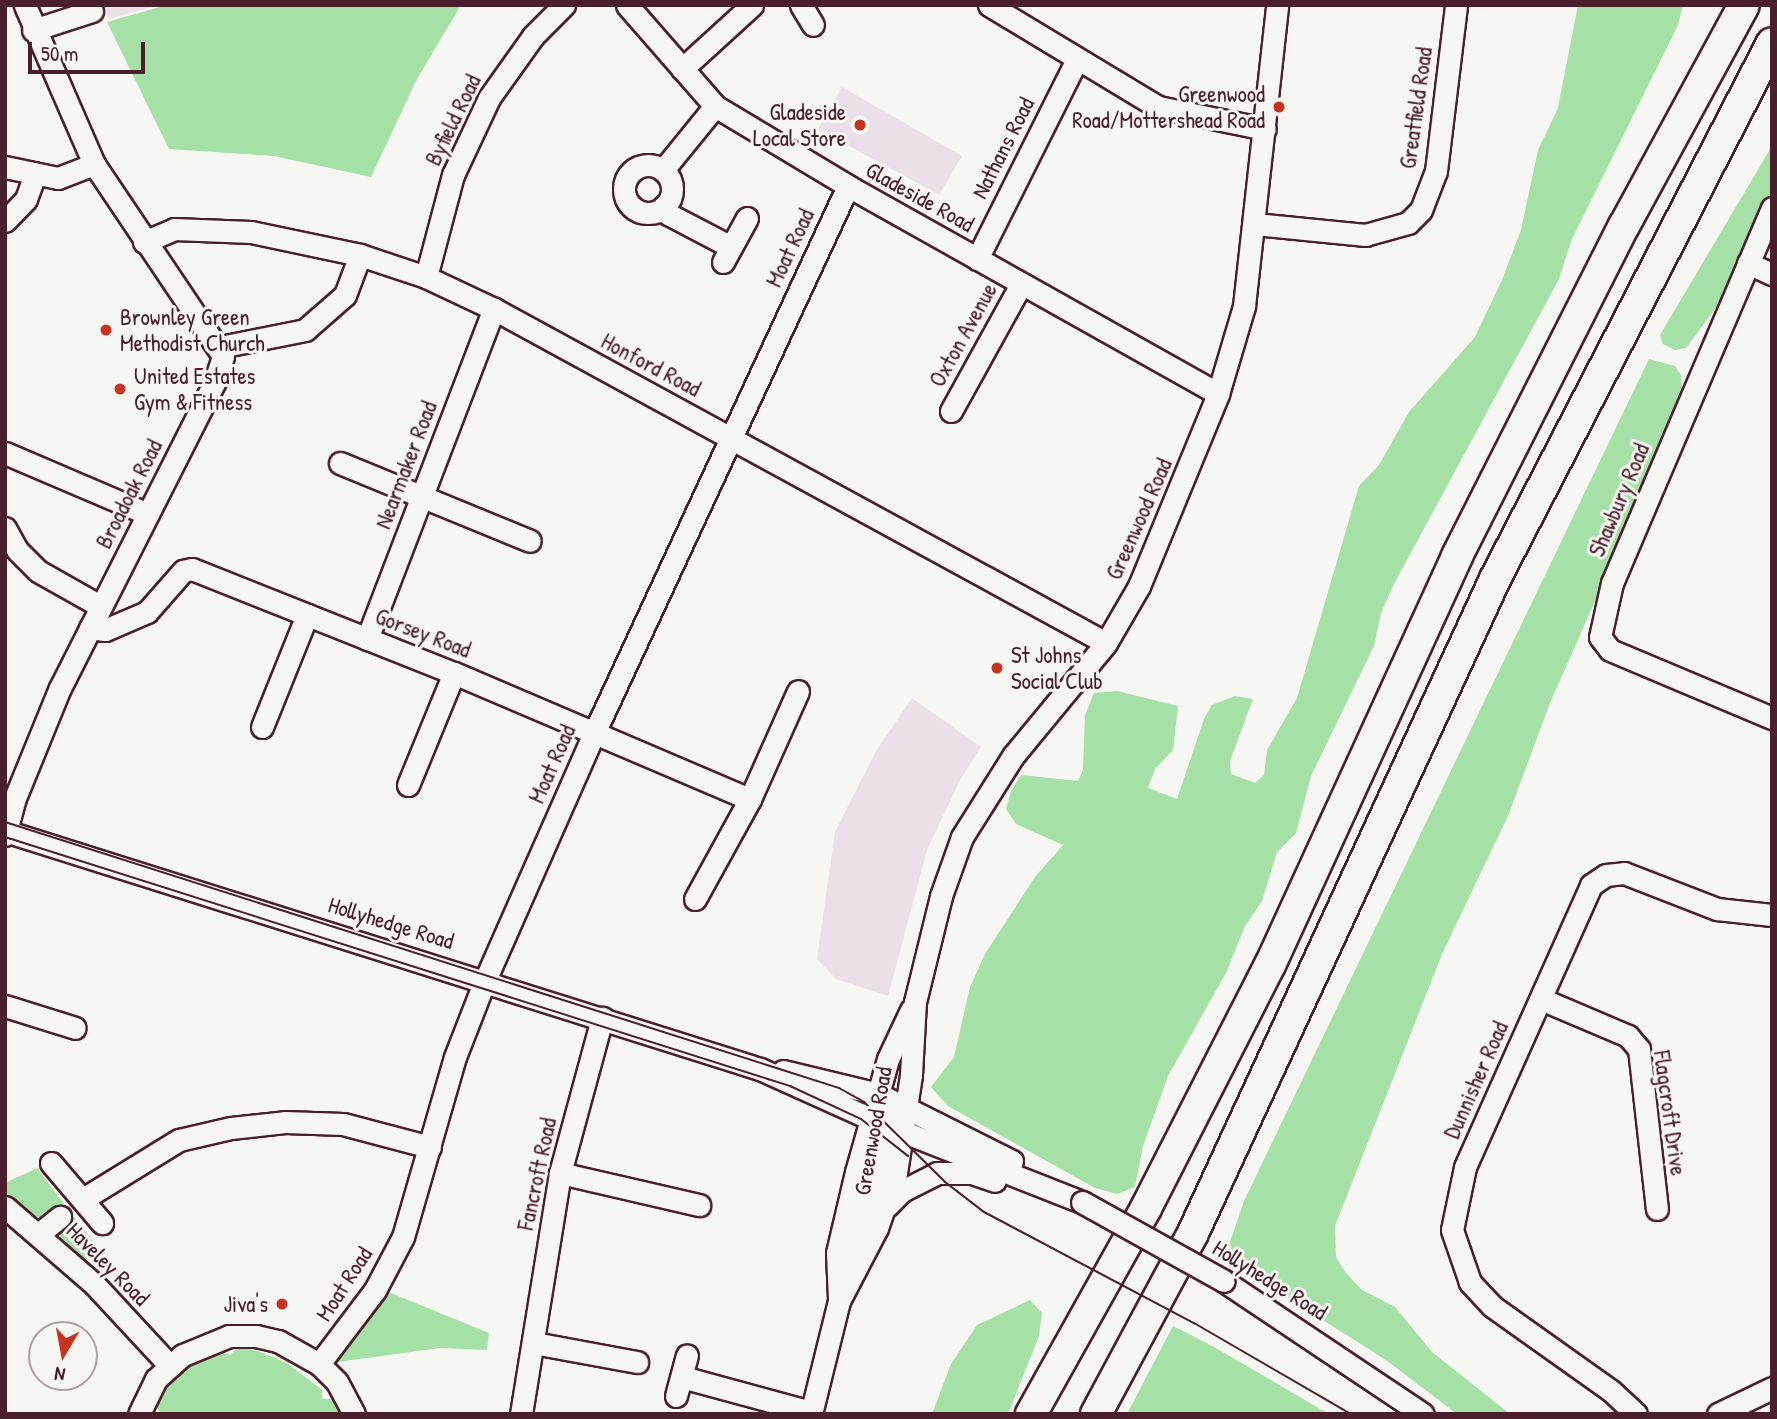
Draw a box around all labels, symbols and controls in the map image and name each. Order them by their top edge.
scale bar [32,28,149,72]
text: 50 m [41,39,78,68]
street label: Greatfield Road [1394,45,1438,171]
street label: Byfield Road [419,70,487,170]
place label: Greenwood Road/Mottershead Road [1072,80,1265,134]
street label: Nathans Road [966,93,1040,203]
place label: Gladeside Local Store [753,98,846,152]
marker: Greenwood Road/Mottershead Road [1271,99,1287,115]
marker: Gladeside Local Store [852,117,868,133]
street label: Gladeside Road [861,156,979,238]
street label: Moat Road [760,205,820,291]
street label: Oxton Avenue [923,278,1003,392]
place label: Brownley Green Methodist Church [120,303,265,357]
marker: Brownley Green Methodist Church [98,322,114,338]
street label: Honford Road [597,327,705,403]
place label: United Estates Gym & Fitness [134,362,255,416]
marker: United Estates Gym & Fitness [112,381,128,397]
street label: Nearmaker Road [369,397,443,533]
street label: Broadoak Road [90,435,168,553]
street label: Shawbury Road [1583,439,1655,561]
street label: Greenwood Road [1100,454,1178,584]
street label: Gorsey Road [371,602,475,664]
place label: St Johns Social Club [1011,641,1103,695]
marker: St Johns Social Club [989,660,1005,676]
street label: Moat Road [523,721,581,807]
street label: Hollyhedge Road [325,891,457,955]
street label: Dunnisher Road [1438,1017,1514,1143]
street label: Flagcroft Drive [1648,1049,1692,1177]
street label: Greenwood Road [848,1065,898,1197]
street label: Fancroft Road [512,1115,562,1233]
street label: Haveley Road [61,1217,155,1311]
street label: Hollyhedge Road [1208,1234,1332,1326]
street label: Moat Road [310,1242,378,1326]
place label: Jiva's [223,1290,268,1318]
marker: Jiva's [274,1296,290,1312]
north arrow [28,1321,98,1391]
text: N [52,1361,67,1388]

